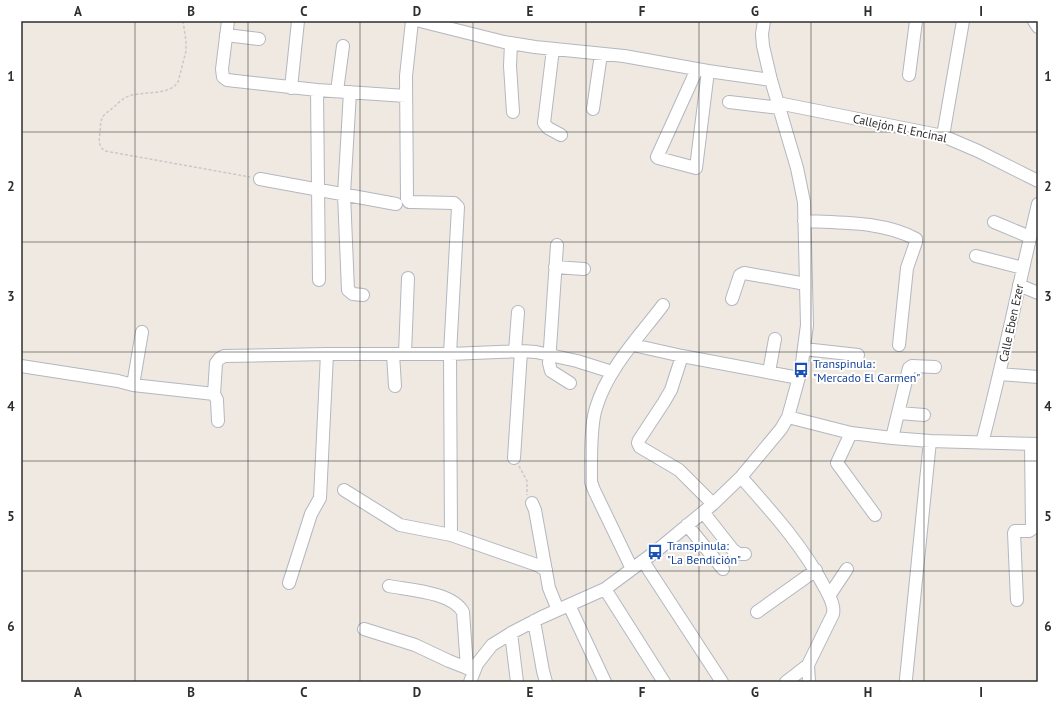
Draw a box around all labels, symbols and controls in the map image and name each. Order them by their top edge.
text: A [74,3,82,20]
text: B [187,3,195,20]
text: C [300,3,308,20]
text: D [413,3,421,20]
text: E [527,3,534,20]
text: F [639,3,646,20]
text: G [751,3,759,20]
text: H [864,3,872,20]
text: I [979,3,983,20]
text: 1 [7,68,15,85]
text: 1 [1044,68,1052,85]
street label: Callejón El Encinal [852,111,949,145]
text: 2 [7,178,15,195]
text: 2 [1044,178,1052,195]
street label: Calle Eben Ezer [995,283,1027,363]
text: 3 [7,288,15,305]
text: 3 [1044,288,1052,305]
place label: Transpinula: "Mercado El Carmen" [813,356,920,385]
bus stop icon: Transpinula: "Mercado El Carmen" [792,361,810,379]
text: 4 [7,398,15,415]
text: 4 [1044,398,1052,415]
text: 5 [7,508,15,525]
text: 5 [1044,508,1052,525]
place label: Transpinula: "La Bendición" [667,538,741,567]
bus stop icon: Transpinula: "La Bendición" [646,543,664,561]
text: 6 [7,618,15,635]
text: 6 [1044,618,1052,635]
text: A [74,684,82,701]
text: B [187,684,195,701]
text: C [300,684,308,701]
text: D [413,684,421,701]
text: E [527,684,534,701]
text: F [639,684,646,701]
text: G [751,684,759,701]
text: H [864,684,872,701]
text: I [979,684,983,701]

